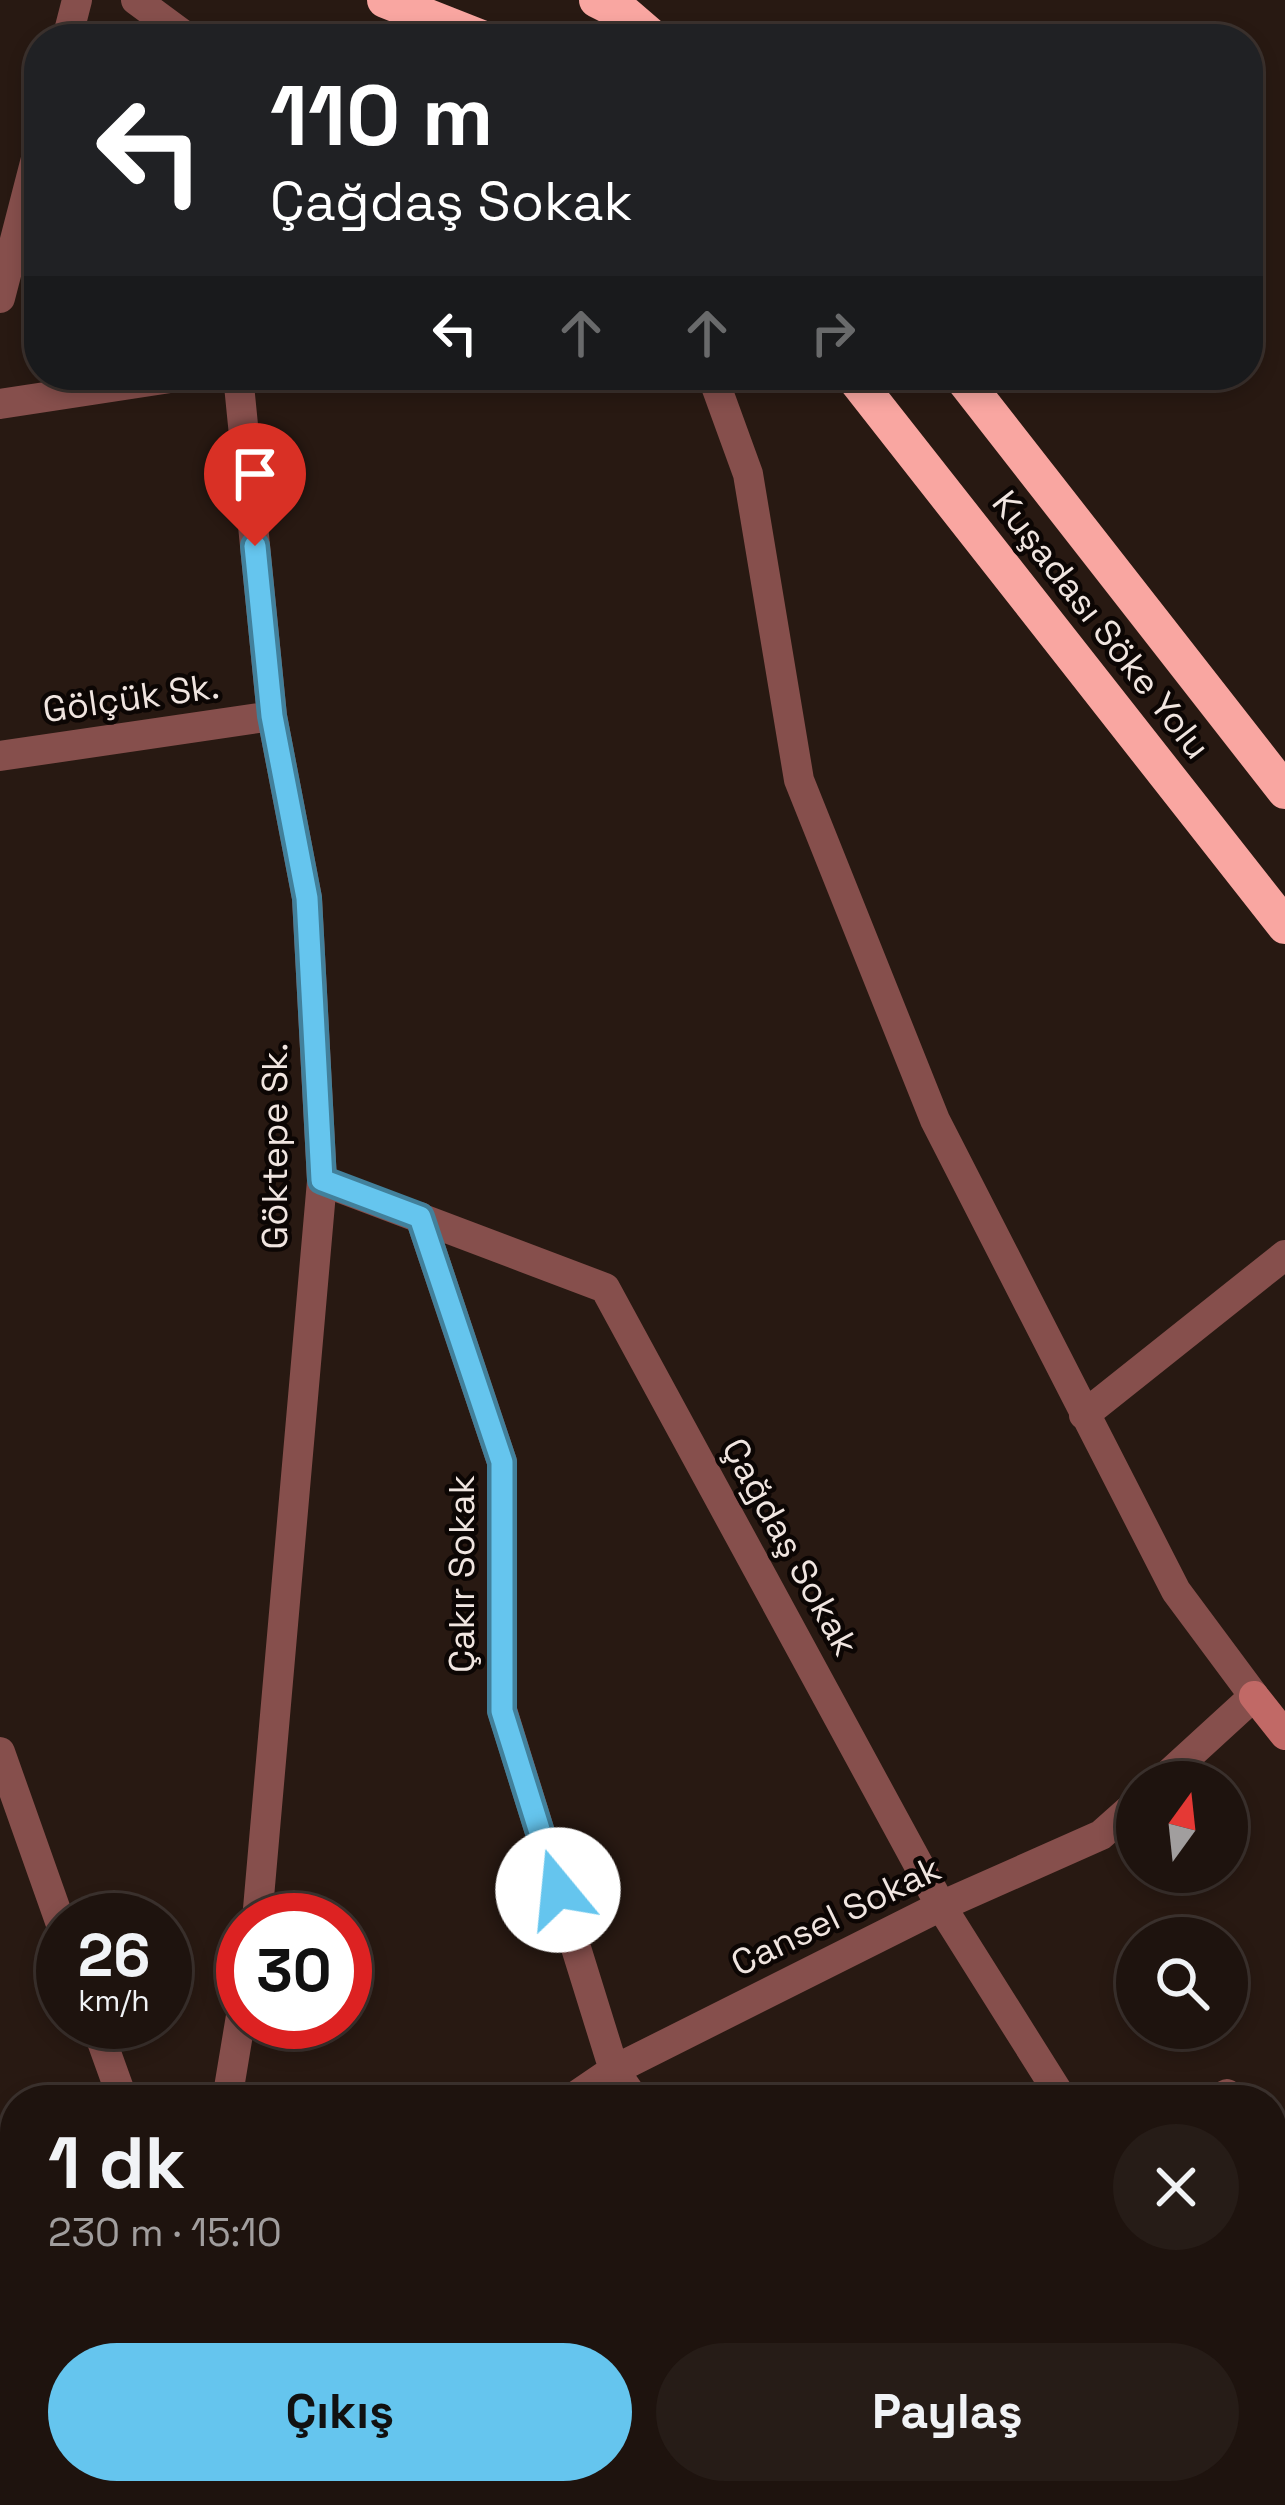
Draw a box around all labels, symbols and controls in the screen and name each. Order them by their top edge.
text: 110 m [270,62,493,170]
icon: left [72,72,228,228]
text: Çağdaş Sokak [270,167,633,236]
icon: left [422,300,488,366]
icon: ahead [548,300,614,366]
icon: ahead [674,300,740,366]
icon: right [800,300,866,366]
pin [204,423,306,546]
icon: arrive [222,441,288,507]
street label: Kuşadası Söke Yolu [982,482,1220,768]
street label: Gölçük Sk. [40,663,222,733]
street label: Göktepe Sk. [252,1043,298,1249]
street label: Çağdaş Sokak [711,1430,869,1664]
street label: Çakır Sokak [439,1475,485,1673]
north arrow [1116,1761,1248,1893]
map controls [1116,1761,1248,2049]
position arrow [495,1827,621,1953]
street label: Cansel Sokak [724,1845,948,1987]
speed limit sign: 30 [216,1893,372,2049]
text: 26 [78,1917,150,1994]
button: search [1116,1917,1248,2049]
text: km/h [78,1981,150,2020]
text: 1 dk [48,2117,185,2209]
button: close [1113,2124,1239,2250]
text: 230 m · 15:10 [48,2208,282,2257]
button: Çıkış [48,2343,632,2481]
button: Paylaş [656,2343,1239,2481]

